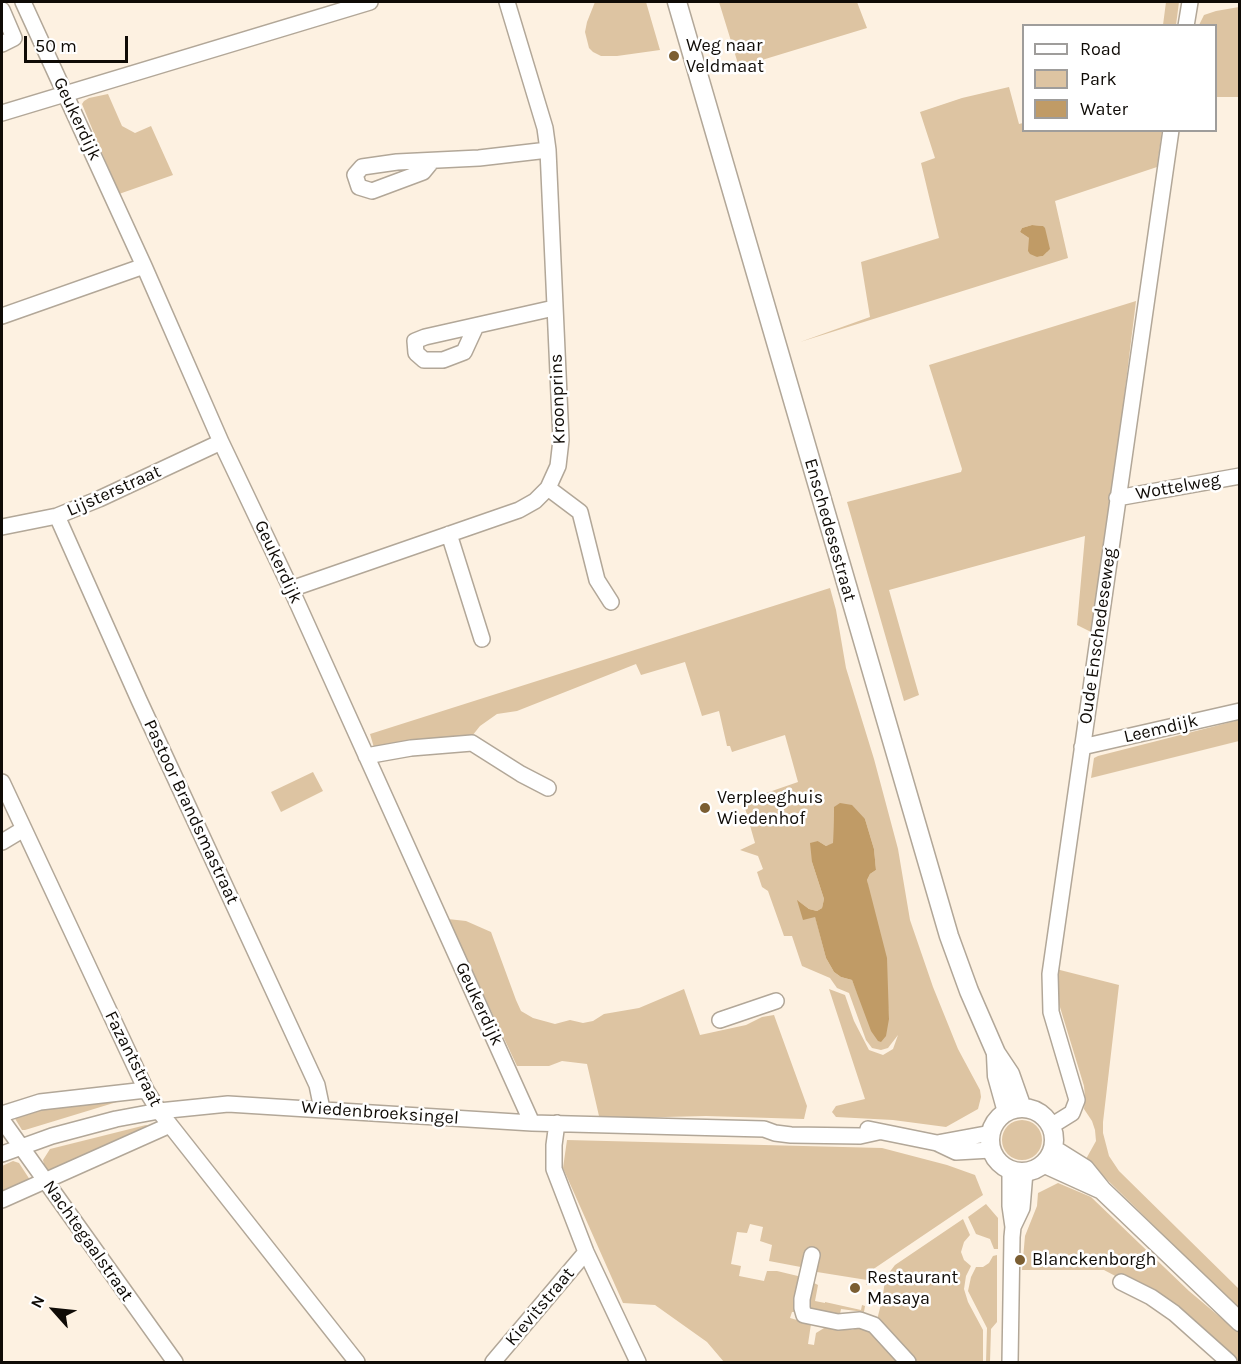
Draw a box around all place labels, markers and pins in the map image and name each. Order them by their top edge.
place label: Weg naar Veldmaat [686,35,764,78]
marker: Weg naar Veldmaat [667,49,681,63]
place label: Verpleeghuis Wiedenhof [717,787,823,830]
marker: Verpleeghuis Wiedenhof [698,801,712,815]
place label: Blanckenborgh [1032,1249,1156,1271]
marker: Blanckenborgh [1013,1253,1027,1267]
place label: Restaurant Masaya [867,1267,958,1310]
marker: Restaurant Masaya [848,1281,862,1295]

